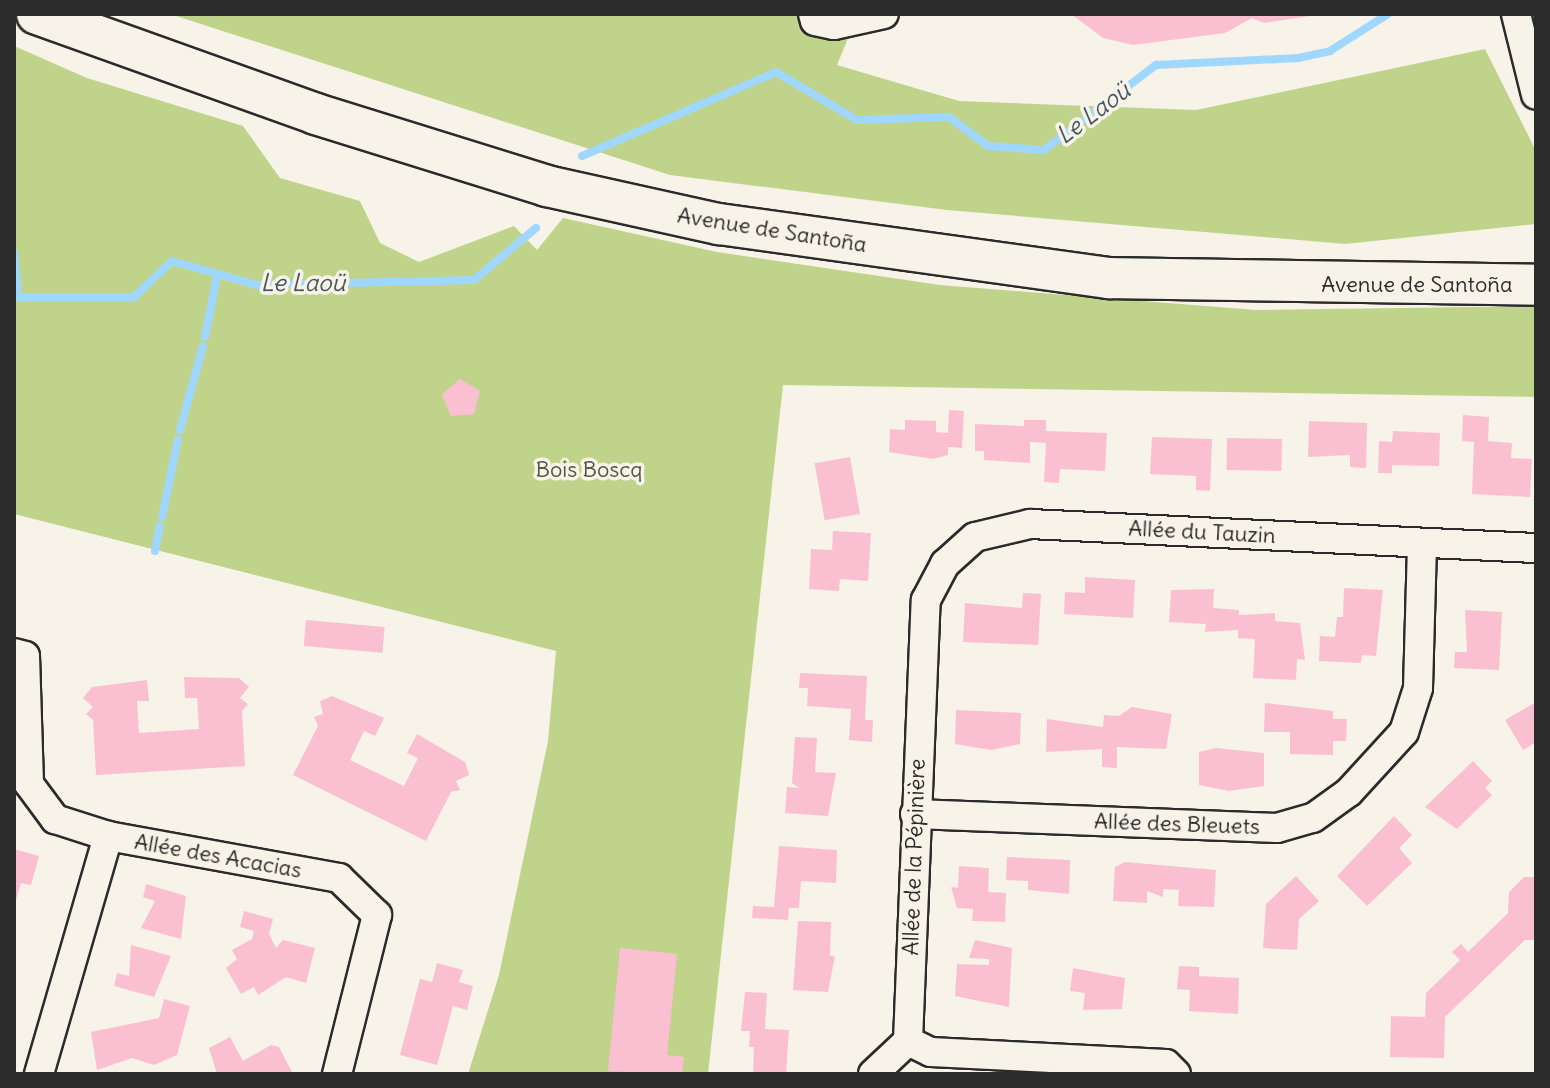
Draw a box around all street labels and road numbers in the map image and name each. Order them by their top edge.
street label: Avenue de Santoña [675,202,869,258]
street label: Avenue de Santoña [1321,272,1513,298]
street label: Allée du Tauzin [1128,515,1276,549]
street label: Allée de la Pépinière [897,758,931,956]
street label: Allée des Bleuets [1094,808,1260,840]
street label: Allée des Acacias [132,828,304,884]

